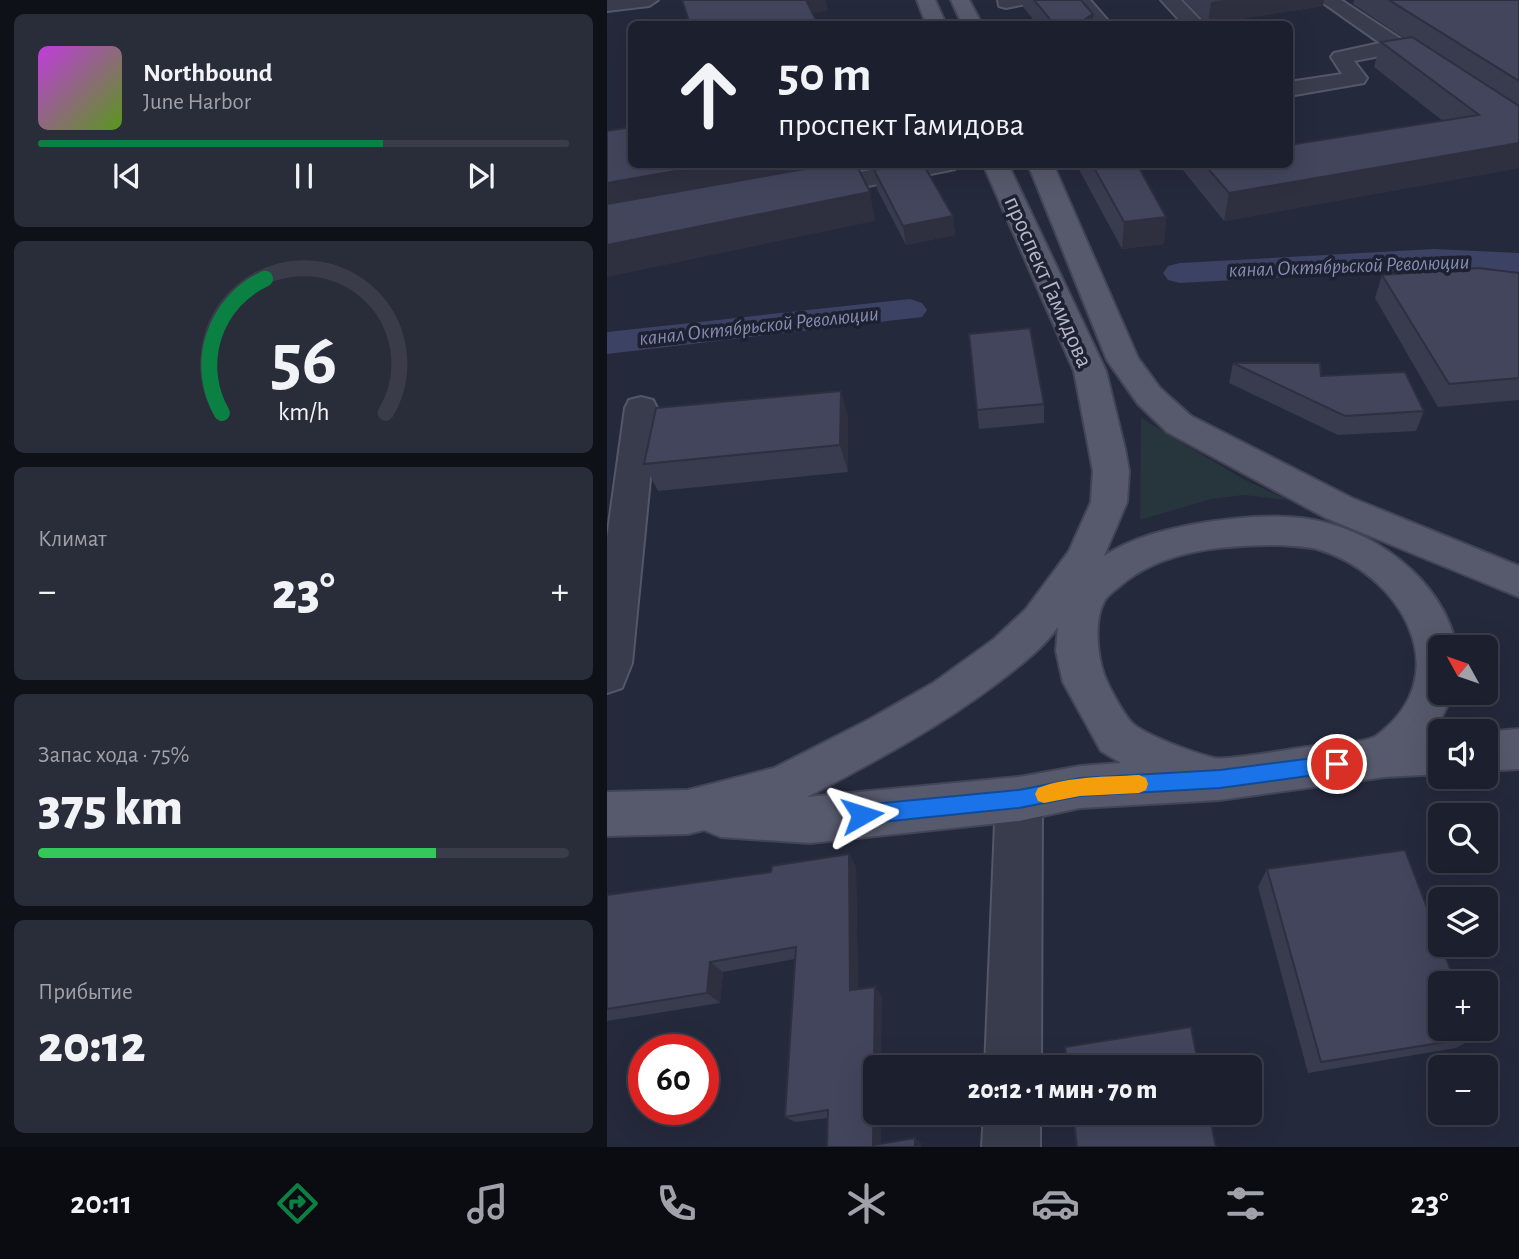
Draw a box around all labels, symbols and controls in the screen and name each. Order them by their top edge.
icon: ahead [663,49,754,140]
text: 50 m [778,51,872,100]
text: Northbound [143,60,272,86]
text: June Harbor [143,91,251,114]
text: проспект Гамидова [778,109,1024,141]
icon: previous [108,157,146,195]
icon: pause [285,157,323,195]
icon: next [462,157,500,195]
street label: проспект Гамидова [999,193,1097,371]
water label: канал Октябрьской Революции [1228,251,1470,282]
water label: канал Октябрьской Революции [638,303,880,350]
text: 56 [270,325,337,398]
text: km/h [278,400,329,425]
text: Климат [38,528,107,551]
text: 23° [272,566,335,618]
text: − [38,573,56,611]
text: + [551,573,569,611]
north arrow [1428,635,1498,705]
map controls [1428,635,1498,1125]
button: sound [1428,719,1498,789]
pin [1307,734,1367,794]
text: Запас хода · 75% [38,744,190,767]
icon: arrive [1318,745,1356,783]
position arrow [825,778,899,852]
text: 375 km [38,782,183,834]
button: search [1428,803,1498,873]
button: layers [1428,887,1498,957]
button: + [1428,971,1498,1041]
text: Прибытие [38,981,133,1004]
text: 20:12 [38,1019,146,1071]
speed limit sign: 60 [628,1034,719,1125]
button: − [1428,1055,1498,1125]
text: 20:12 · 1 мин · 70 m [968,1077,1157,1103]
icon: directions [273,1179,322,1228]
icon: music [463,1179,512,1228]
icon: phone [652,1179,701,1228]
icon: climate [842,1179,891,1228]
icon: car [1031,1179,1080,1228]
icon: filters [1221,1179,1270,1228]
text: 20:11 [70,1187,132,1219]
text: 23° [1410,1187,1449,1219]

